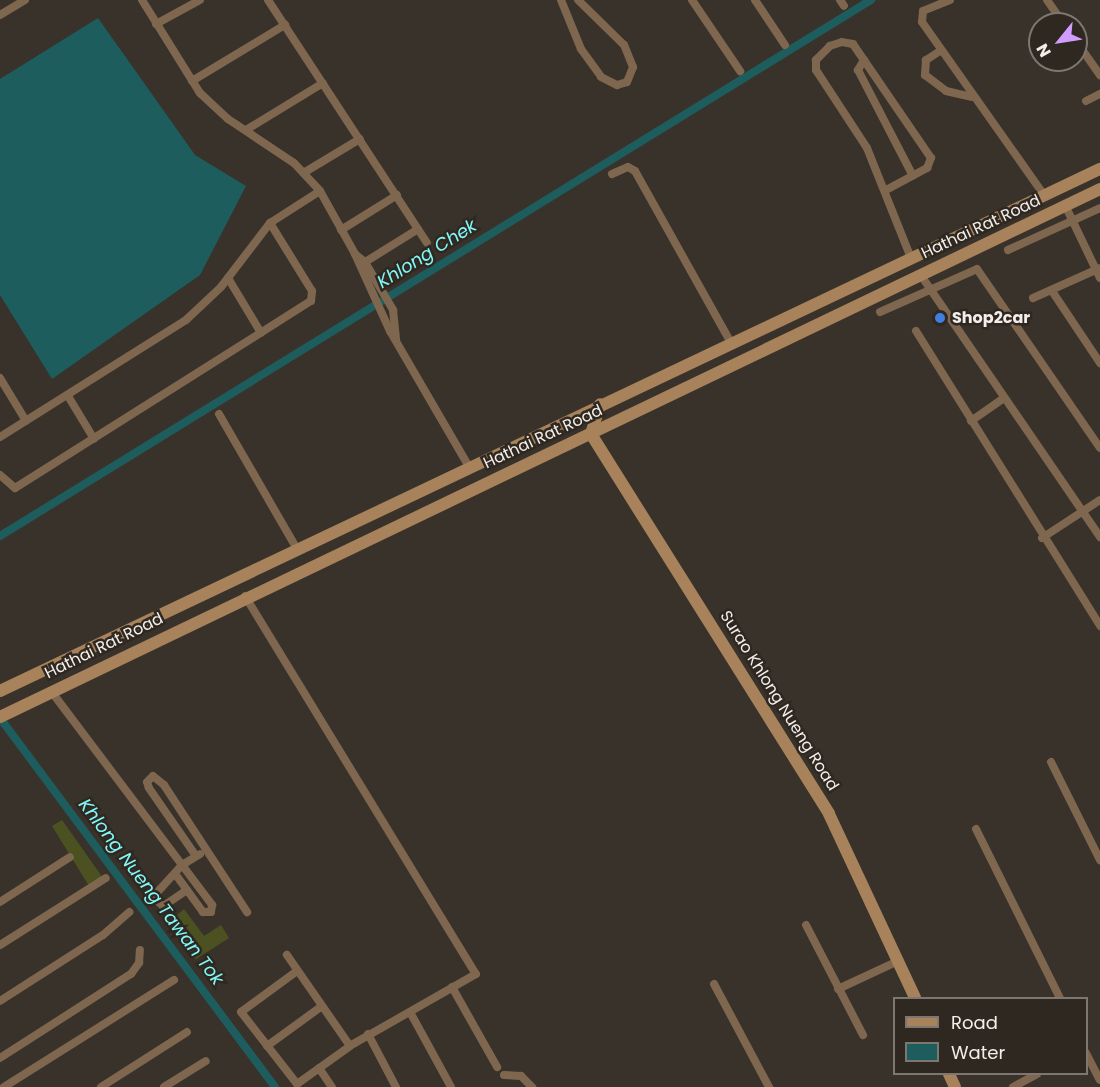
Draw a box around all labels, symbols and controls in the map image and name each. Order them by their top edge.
north arrow [1028,12,1088,72]
text: N [1031,39,1057,61]
street label: Hathai Rat Road [918,191,1044,263]
water label: Khlong Chek [373,215,481,293]
place label: Shop2car [952,308,1030,328]
marker: Shop2car [933,311,947,325]
street label: Hathai Rat Road [480,401,606,473]
street label: Surao Khlong Nueng Road [716,607,842,795]
street label: Hathai Rat Road [42,609,166,683]
water label: Khlong Nueng Tawan Tok [74,794,228,990]
legend [893,997,1088,1075]
text: Road [951,1010,998,1035]
text: Water [951,1040,1005,1065]

